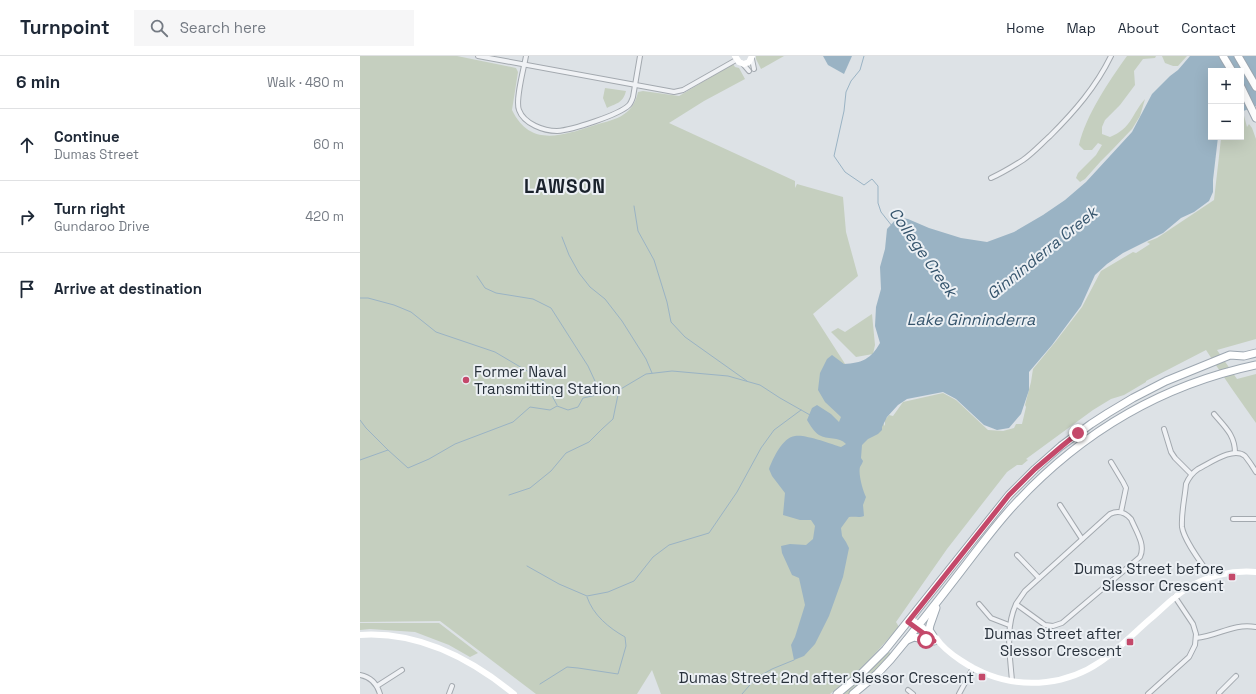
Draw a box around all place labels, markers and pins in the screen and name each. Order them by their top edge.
place label: Former Naval Transmitting Station [474,362,621,398]
marker: Former Naval Transmitting Station [461,375,471,385]
place label: Dumas Street before Slessor Crescent [1074,559,1224,595]
marker: Dumas Street before Slessor Crescent [1227,572,1237,582]
place label: Dumas Street after Slessor Crescent [984,624,1122,660]
marker: Dumas Street after Slessor Crescent [1125,637,1135,647]
place label: Dumas Street 2nd after Slessor Crescent [679,668,974,687]
marker: Dumas Street 2nd after Slessor Crescent [977,672,987,682]

